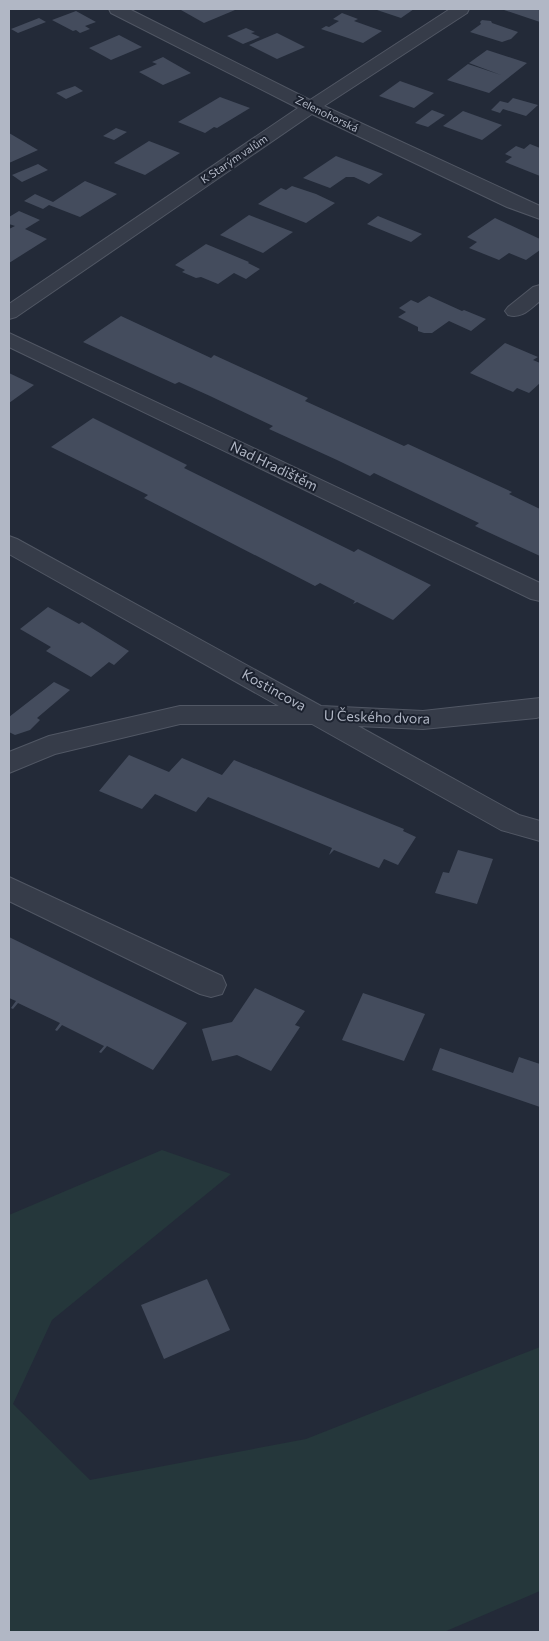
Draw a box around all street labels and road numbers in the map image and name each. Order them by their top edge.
street label: Zelenohorská [294,93,361,134]
street label: K Starým valům [198,131,270,186]
street label: Nad Hradištěm [228,437,321,494]
street label: Kostincova [239,665,309,714]
street label: U Českého dvora [324,706,430,727]

